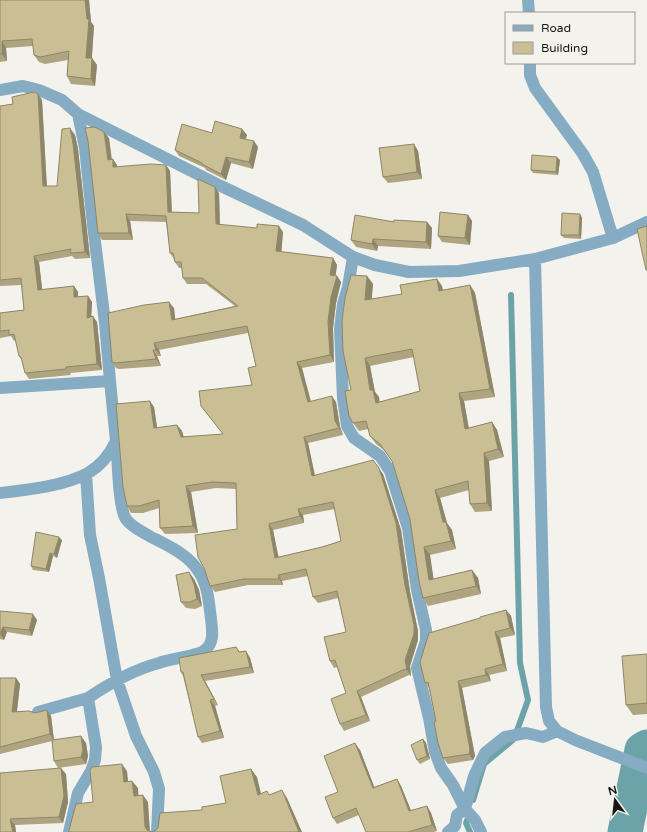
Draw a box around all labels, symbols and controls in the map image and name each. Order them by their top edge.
legend [505,12,635,64]
text: Road [541,21,571,35]
text: Building [541,41,588,55]
north arrow [595,780,635,820]
text: N [607,783,618,798]

